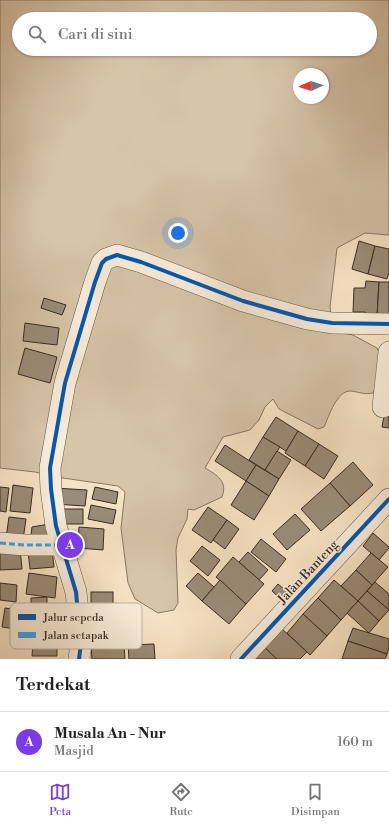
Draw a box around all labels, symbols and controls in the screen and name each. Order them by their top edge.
search box [12,12,377,56]
icon: search [26,23,48,45]
text: Cari di sini [58,25,133,44]
north arrow [293,68,329,104]
your location [168,223,188,243]
pin: A [57,530,83,560]
street label: Jalan Banteng [274,536,342,608]
legend [10,603,142,649]
text: Jalur sepeda [42,611,104,625]
text: Jalan setapak [42,629,110,643]
text: Terdekat [16,674,90,696]
text: Musala An - Nur [54,724,166,743]
text: A [24,734,34,750]
text: 160 m [337,734,373,750]
text: Masjid [54,743,94,759]
tab: Peta [49,781,71,819]
tab: Rute [170,781,193,819]
tab: Disimpan [291,781,340,819]

